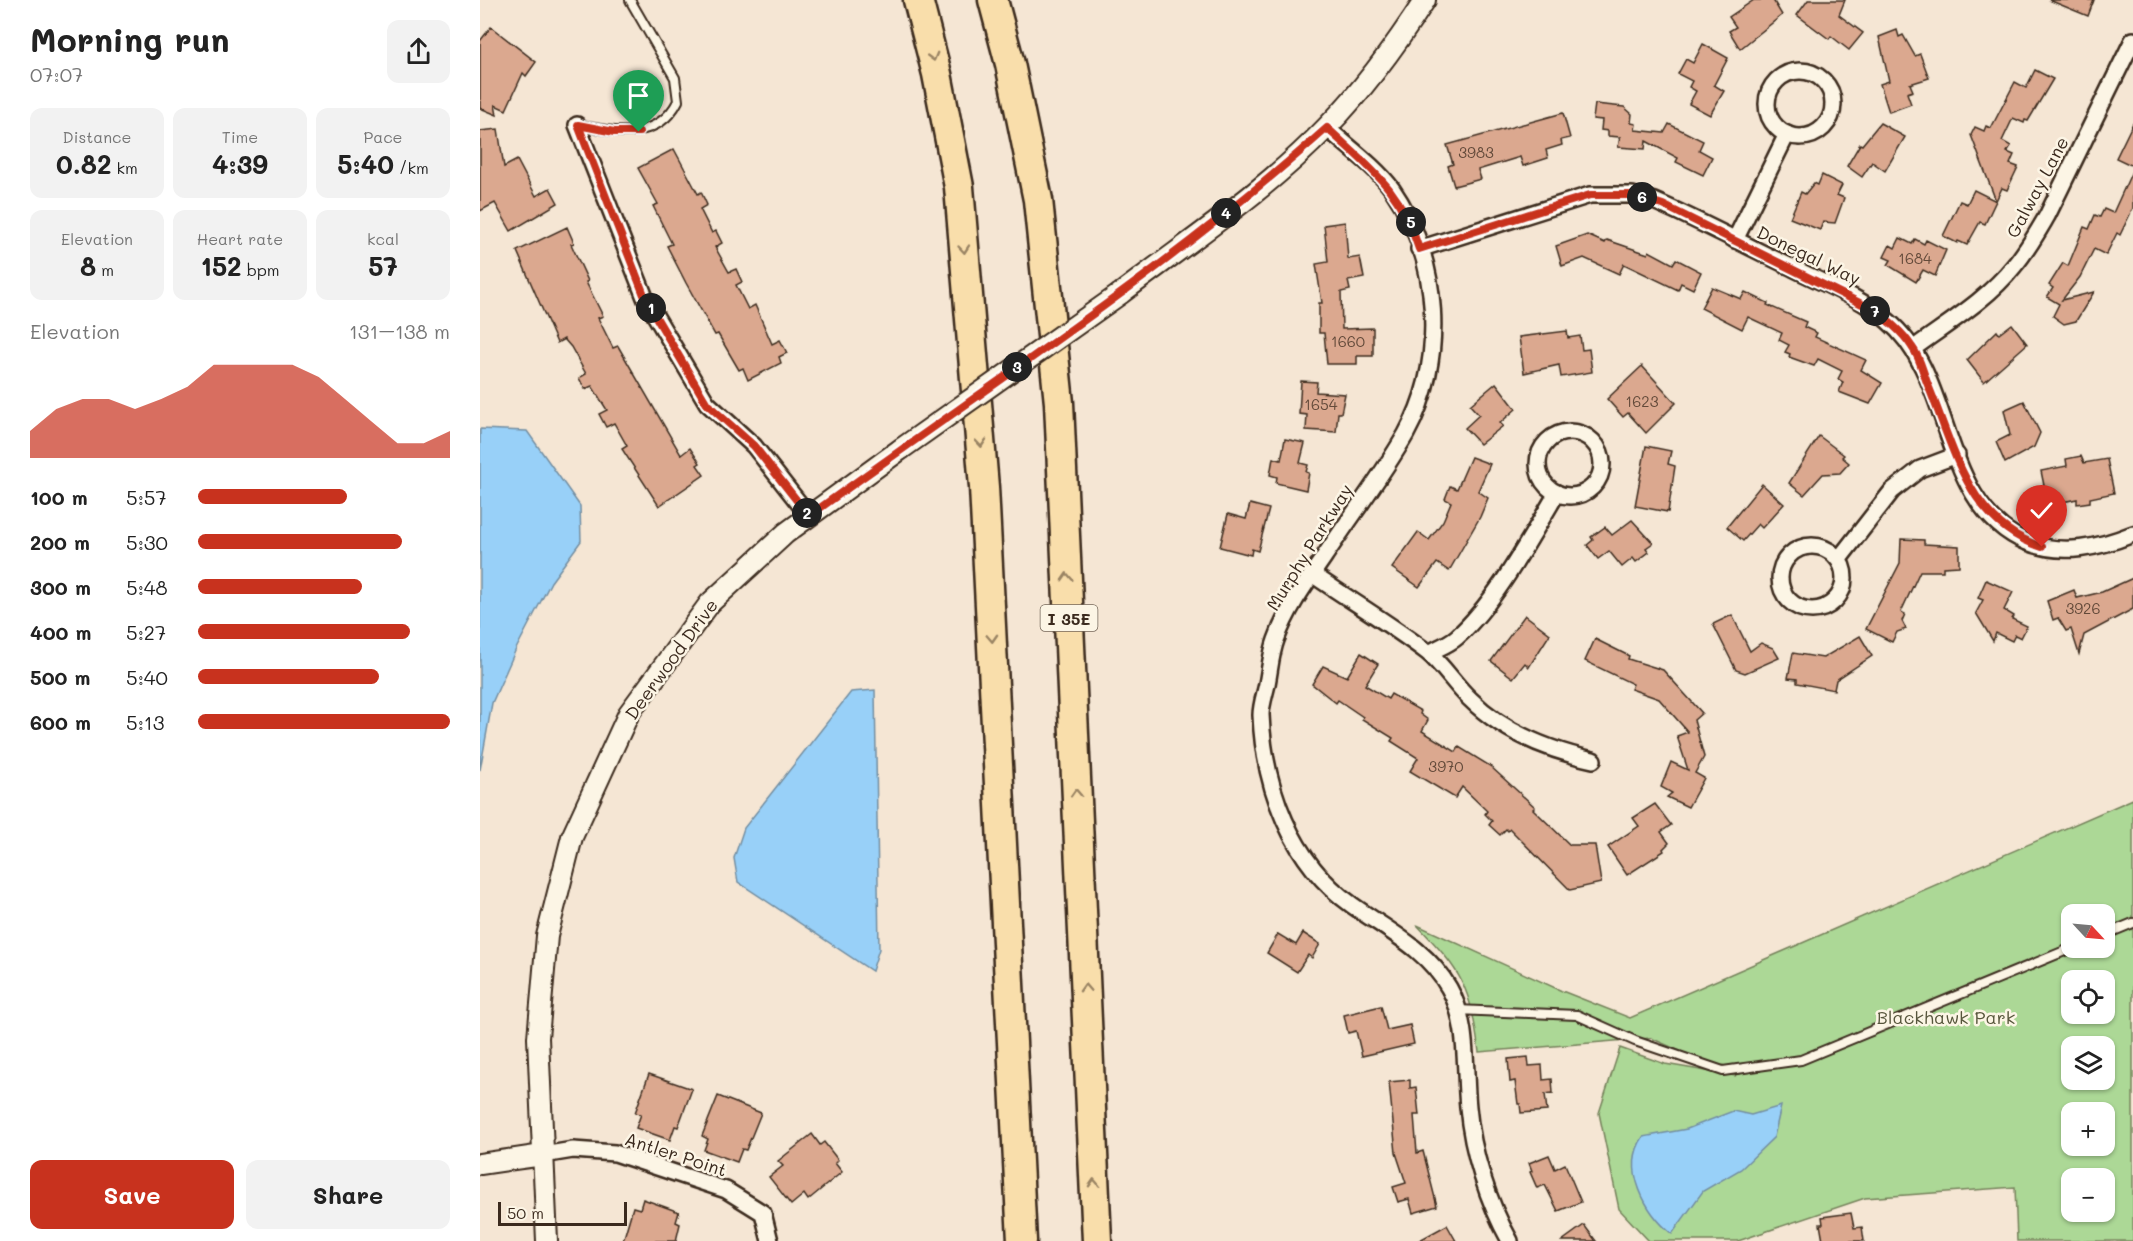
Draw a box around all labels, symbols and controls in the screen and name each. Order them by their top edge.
text: Morning run [30,17,230,60]
button: share [387,20,450,83]
one-way arrow [925,51,938,61]
text: 07:07 [30,61,83,87]
pin [613,70,664,132]
icon: arrive [622,79,655,112]
text: Distance [63,126,131,147]
text: Time [222,126,258,147]
text: Pace [363,126,403,147]
street label: Galway Lane [2000,132,2074,242]
house number: 3983 [1458,142,1494,162]
text: 0.82 [56,147,112,181]
text: 4:39 [212,147,268,181]
text: 5:40 [337,147,394,181]
text: km [112,157,138,178]
text: /km [394,157,429,178]
pin: 6 [1627,182,1657,212]
text: 6 [1637,186,1647,207]
pin: 4 [1211,198,1241,228]
text: 4 [1221,202,1231,223]
pin: 5 [1396,207,1426,237]
text: 5 [1406,211,1416,232]
street label: Donegal Way [1753,220,1865,290]
text: Elevation [61,228,133,249]
text: Heart rate [197,228,283,249]
text: kcal [367,228,399,249]
one-way arrow [957,244,970,253]
house number: 1684 [1898,248,1932,268]
text: 8 [80,249,96,283]
text: 152 [200,249,242,283]
text: 57 [368,249,398,283]
text: m [96,259,114,280]
text: bpm [242,259,280,280]
pin: 1 [636,293,666,323]
pin: 7 [1860,296,1890,326]
text: 1 [647,297,655,318]
text: 7 [1871,300,1879,321]
text: Elevation [30,318,120,344]
text: 131–138 m [349,318,450,344]
house number: 1660 [1331,331,1365,351]
pin: 3 [1002,352,1032,382]
text: 3 [1012,356,1022,377]
house number: 1623 [1626,391,1659,411]
house number: 1654 [1304,394,1338,414]
one-way arrow [974,438,987,447]
street label: Murphy Parkway [1260,479,1358,615]
text: 100 m [30,484,88,510]
text: 5:57 [126,484,167,510]
pin [2016,485,2067,547]
icon: check [2025,494,2058,527]
pin: 2 [792,498,822,528]
text: 2 [803,502,811,523]
text: 200 m [30,529,90,555]
text: 5:30 [126,529,168,555]
one-way arrow [1060,573,1073,582]
text: 300 m [30,574,91,600]
text: 5:48 [126,574,168,600]
street label: Deerwood Drive [619,594,723,724]
house number: 3926 [2065,598,2101,618]
road number: I 35E [1040,605,1098,631]
text: 400 m [30,619,91,645]
text: 5:27 [126,619,166,645]
one-way arrow [985,633,998,642]
text: 500 m [30,664,90,690]
text: 5:40 [126,664,168,690]
text: 600 m [30,709,91,735]
text: 5:13 [126,709,165,735]
house number: 3970 [1428,756,1464,776]
one-way arrow [1070,788,1083,797]
north arrow [2061,904,2115,958]
map controls [2061,904,2115,1222]
button: locate [2061,970,2115,1024]
one-way arrow [1079,983,1092,992]
park label: Blackhawk Park [1877,1005,2015,1029]
button: layers [2061,1036,2115,1090]
button: + [2061,1102,2115,1156]
street label: Antler Point [622,1126,730,1182]
button: Save [30,1160,234,1229]
button: Share [246,1160,450,1229]
button: − [2061,1168,2115,1222]
one-way arrow [1088,1178,1100,1187]
scale bar [498,1199,627,1226]
text: 50 m [507,1202,544,1223]

